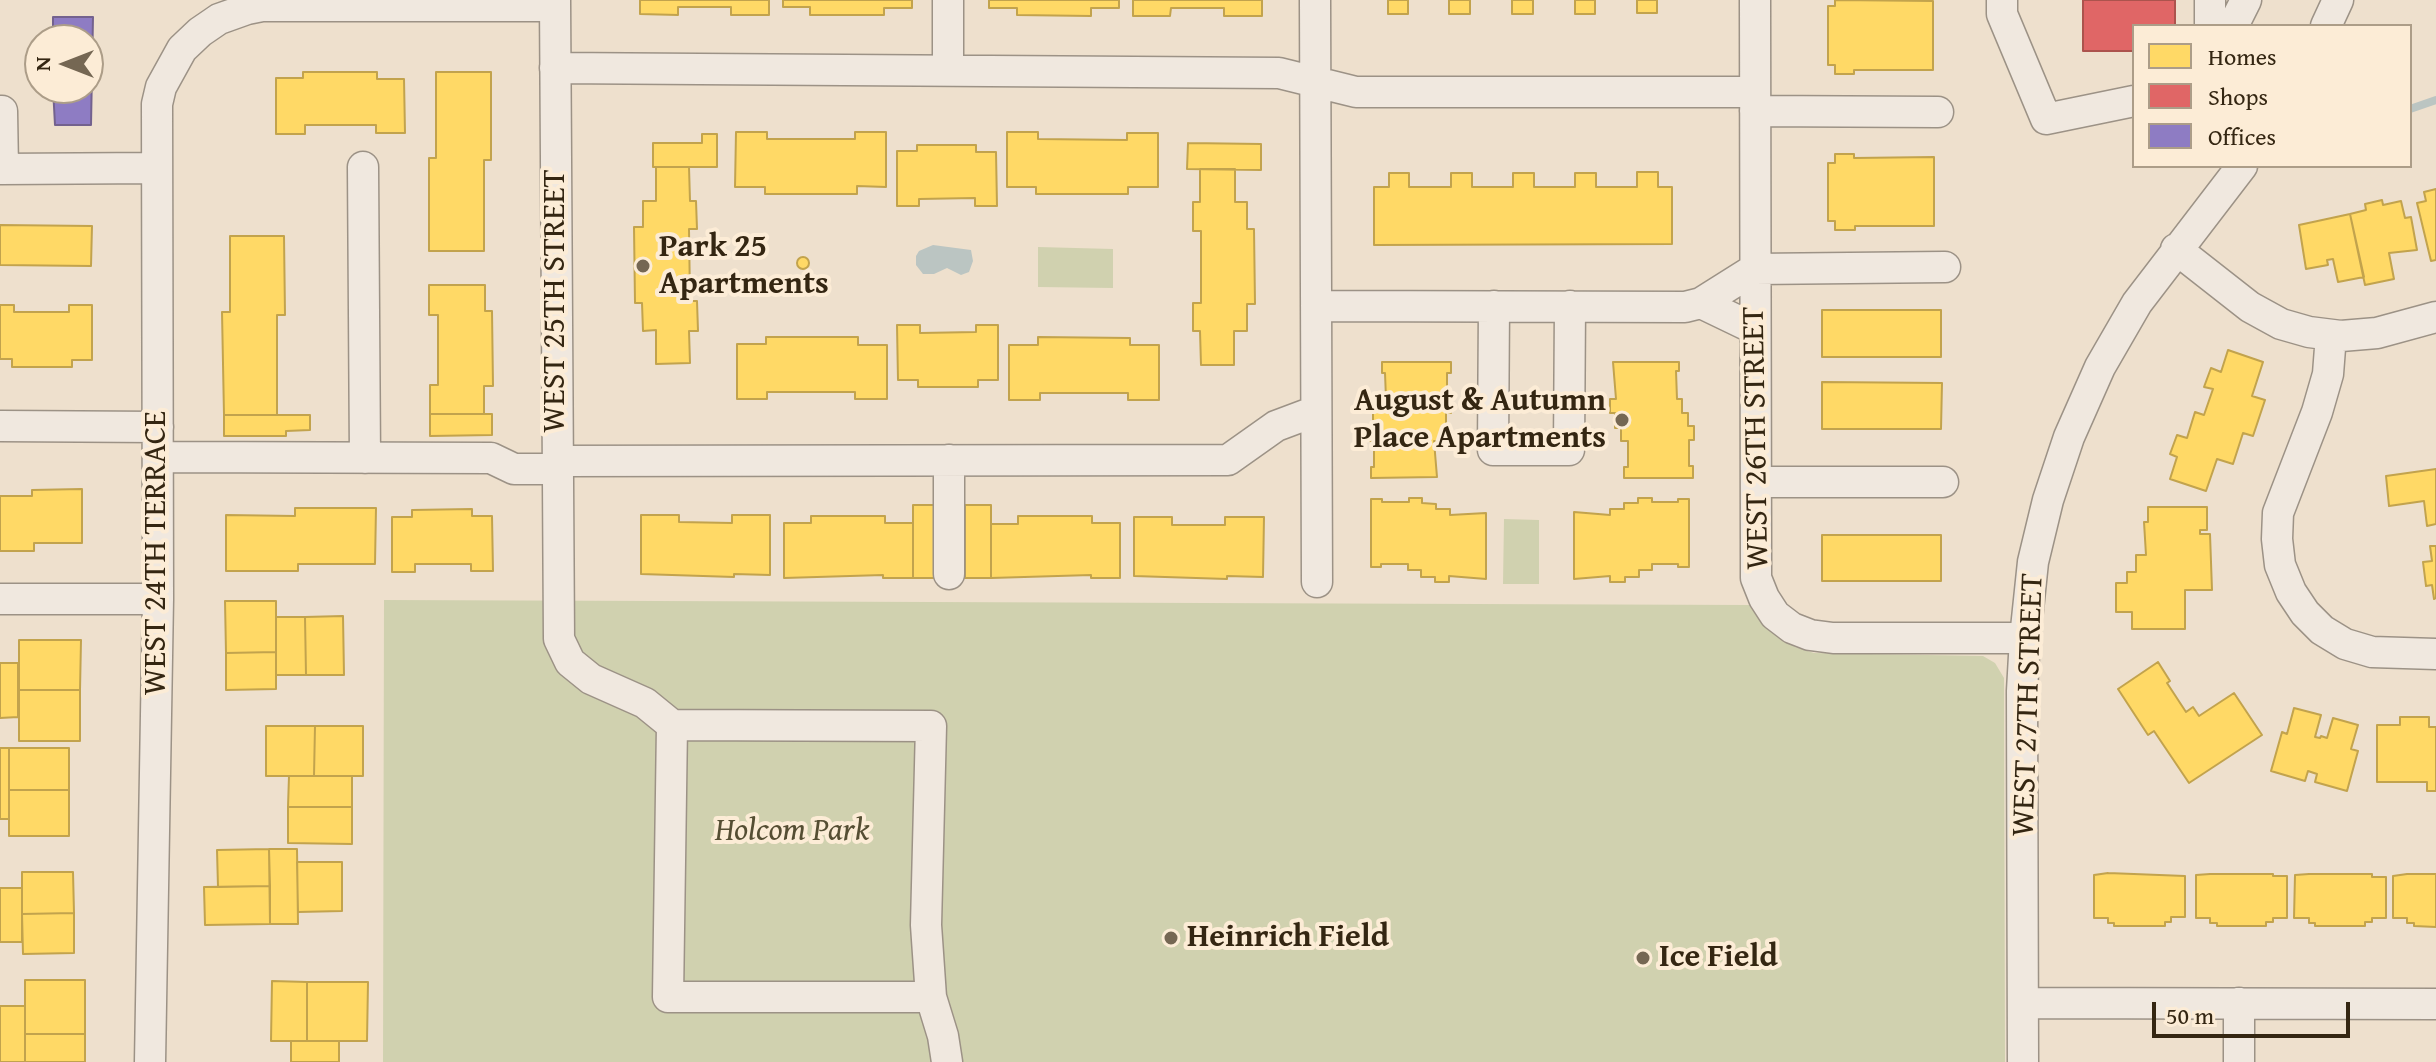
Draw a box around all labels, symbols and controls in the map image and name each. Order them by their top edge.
north arrow [24,24,104,104]
legend [2132,24,2412,168]
text: Homes [2208,39,2277,74]
text: N [26,57,58,71]
text: Shops [2208,79,2268,114]
text: Offices [2208,119,2276,154]
street label: WEST 25TH STREET [537,169,575,433]
place label: Park 25 Apartments [659,229,829,304]
marker: Park 25 Apartments [634,257,652,275]
street label: WEST 26TH STREET [1736,306,1778,570]
place label: August & Autumn Place Apartments [1354,383,1606,458]
street label: WEST 24TH TERRACE [138,411,176,695]
marker: August & Autumn Place Apartments [1613,411,1631,429]
street label: WEST 27TH STREET [2005,573,2053,837]
park label: Holcom Park [715,813,869,851]
place label: Heinrich Field [1187,919,1389,957]
marker: Heinrich Field [1162,929,1180,947]
place label: Ice Field [1659,939,1778,977]
marker: Ice Field [1634,949,1652,967]
scale bar [2156,986,2354,1036]
text: 50 m [2166,998,2214,1033]

